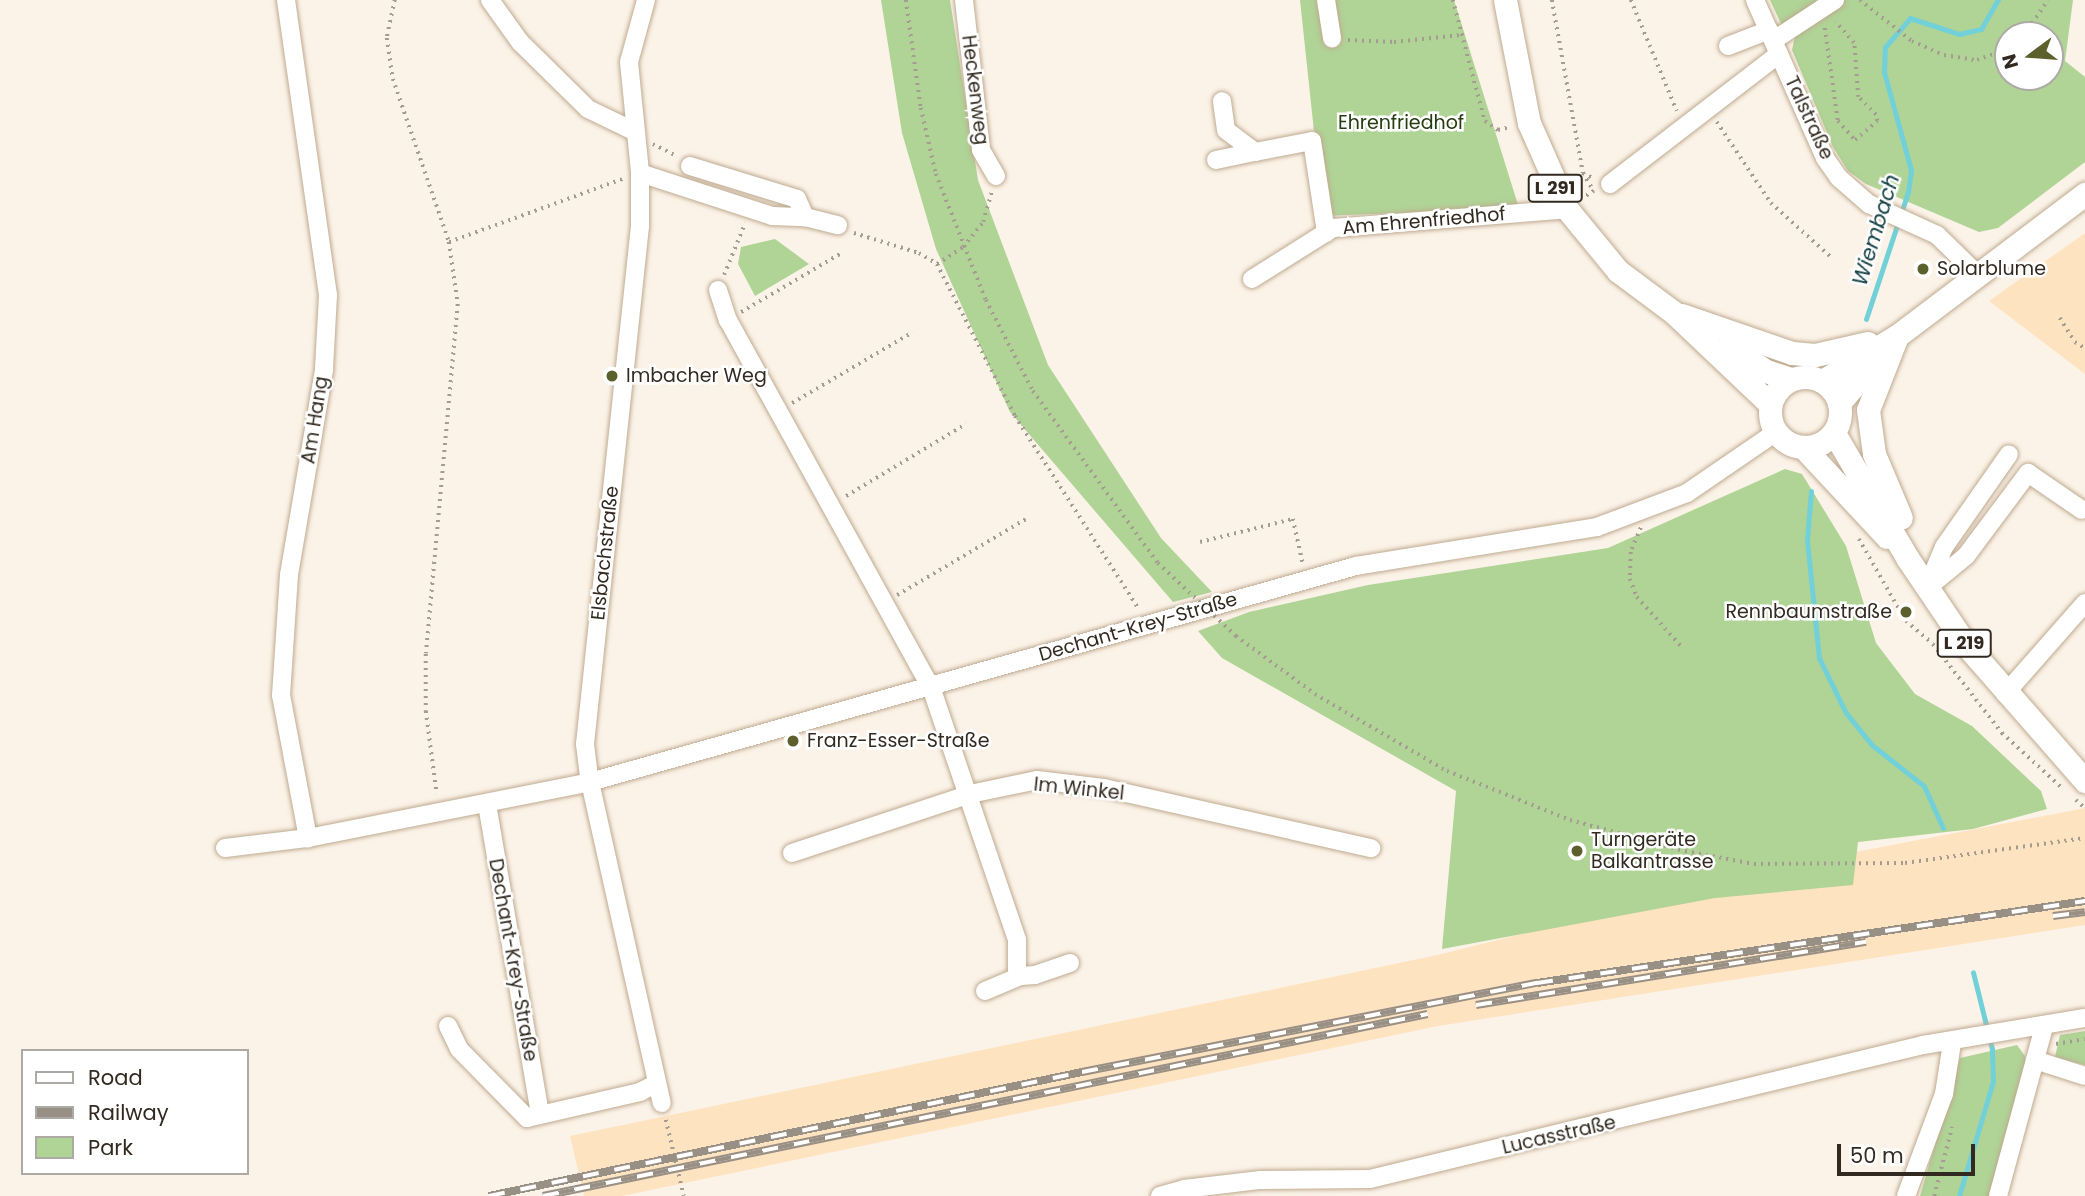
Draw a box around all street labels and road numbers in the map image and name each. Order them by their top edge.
street label: Heckenweg [957,34,993,146]
street label: Talstraße [1780,73,1838,163]
road number: L 291 [1527,174,1583,202]
street label: Am Ehrenfriedhof [1342,203,1506,239]
street label: Am Hang [297,375,333,465]
street label: Elsbachstraße [587,485,623,621]
street label: Dechant-Krey-Straße [1036,588,1240,666]
road number: L 219 [1936,628,1992,658]
street label: Im Winkel [1033,773,1125,805]
street label: Dechant-Krey-Straße [484,857,542,1063]
street label: Lucasstraße [1500,1111,1618,1159]

